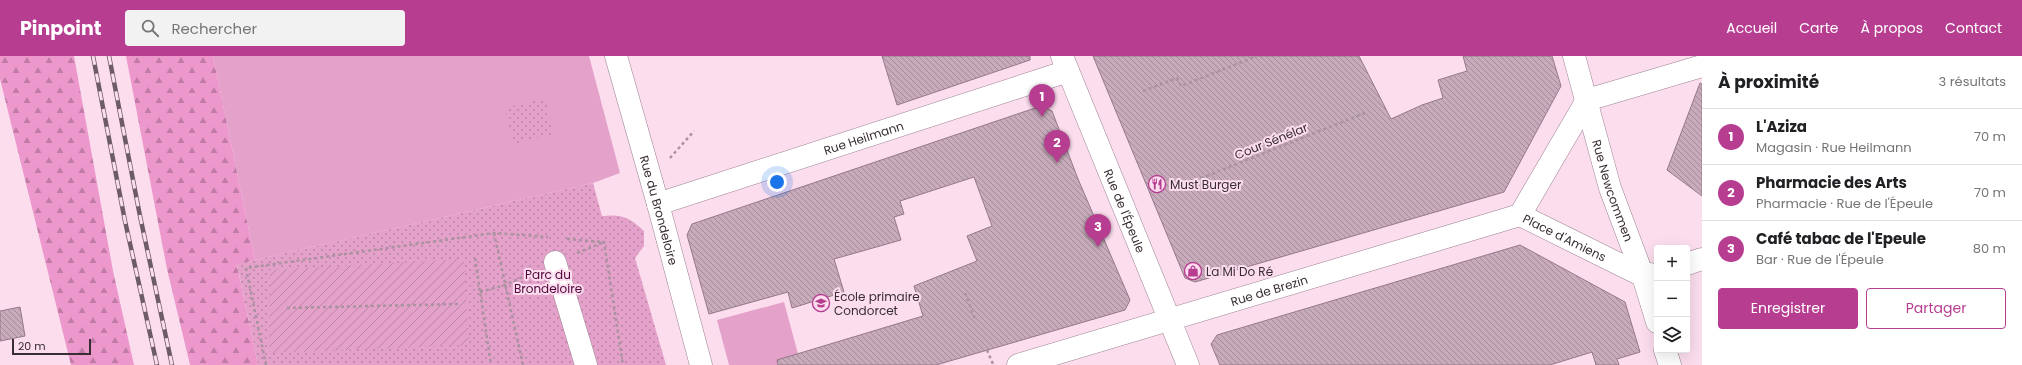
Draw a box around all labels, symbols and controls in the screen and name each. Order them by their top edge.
search box [125,10,405,46]
text: Pinpoint [20,15,101,42]
icon: search [139,17,161,39]
text: Rechercher [171,18,257,39]
text: Accueil [1726,18,1777,38]
text: Carte [1799,18,1839,38]
text: À propos [1861,18,1923,38]
text: Contact [1945,18,2002,38]
text: À proximité [1718,70,1819,94]
text: 3 résultats [1939,72,2006,91]
pin: 1 [1029,84,1055,117]
street label: Rue Heilmann [821,116,906,158]
text: L'Aziza [1756,116,1807,137]
street label: Cour Sénélar [1232,118,1311,163]
text: 1 [1729,127,1733,146]
text: 70 m [1974,127,2006,146]
pin: 2 [1044,130,1070,163]
street label: Rue Newcommen [1589,138,1638,244]
text: Magasin · Rue Heilmann [1756,138,1912,157]
street label: Rue du Brondeloire [636,153,682,267]
street label: Rue de l'Épeule [1100,166,1150,255]
your location [767,172,787,192]
text: Pharmacie des Arts [1756,172,1907,193]
restaurant icon: Must Burger [1147,174,1167,194]
place label: Must Burger [1170,176,1242,193]
text: 2 [1727,183,1735,202]
text: 70 m [1974,183,2006,202]
text: Pharmacie · Rue de l'Épeule [1756,194,1933,213]
street label: Place d'Amiens [1520,209,1609,265]
pin: 3 [1085,214,1111,247]
text: Café tabac de l'Epeule [1756,228,1926,249]
text: 3 [1727,239,1735,258]
text: 80 m [1973,239,2006,258]
map controls [1654,245,1690,353]
button: + [1654,245,1690,281]
text: Bar · Rue de l'Épeule [1756,250,1884,269]
shop icon: La Mi Do Ré [1183,261,1203,281]
place label: La Mi Do Ré [1206,263,1273,280]
park label: Parc du Brondeloire [514,266,582,297]
street label: Rue de Brezin [1228,270,1310,310]
button: − [1654,281,1690,317]
place label: École primaire Condorcet [834,288,920,319]
button: Enregistrer [1718,288,1858,329]
button: Partager [1866,288,2006,329]
school or university icon: École primaire Condorcet [811,293,831,313]
button: layers [1654,317,1690,353]
scale bar [12,337,91,356]
text: 20 m [18,338,46,354]

